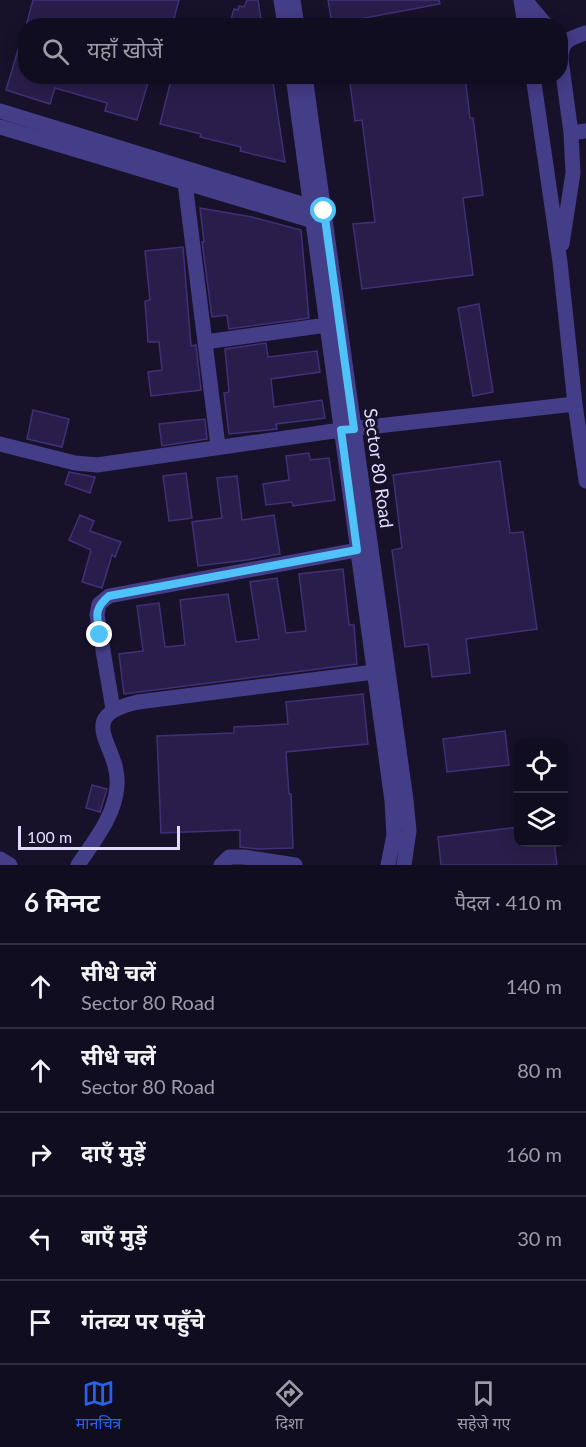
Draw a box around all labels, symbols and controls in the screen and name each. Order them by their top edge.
search box [18,18,568,84]
icon: search [39,35,72,68]
text: यहाँ खोजें [87,36,163,63]
route start [310,197,336,223]
street label: Sector 80 Road [360,407,398,529]
route end [86,621,112,647]
map controls [514,739,568,847]
button: locate [514,739,568,793]
button: layers [514,793,568,847]
scale bar [18,823,180,850]
text: 100 m [27,827,72,846]
text: 6 मिनट [24,886,100,918]
text: पैदल · 410 m [455,890,562,914]
text: सीधे चलें [81,959,156,986]
icon: ahead [24,970,57,1003]
text: 140 m [506,974,562,998]
text: Sector 80 Road [81,990,215,1014]
text: सीधे चलें [81,1043,156,1070]
icon: ahead [24,1054,57,1087]
text: 80 m [517,1058,562,1082]
text: Sector 80 Road [81,1074,215,1098]
icon: right [24,1138,57,1171]
text: दाएँ मुड़ें [81,1139,145,1166]
text: 160 m [506,1142,562,1166]
icon: left [24,1222,57,1255]
text: बाएँ मुड़ें [81,1223,147,1250]
text: 30 m [517,1226,562,1250]
icon: arrive [24,1306,57,1339]
text: गंतव्य पर पहुँचे [81,1307,205,1334]
tab: मानचित्र [76,1377,121,1436]
tab: दिशा [273,1377,306,1436]
tab: सहेजे गए [457,1377,510,1436]

